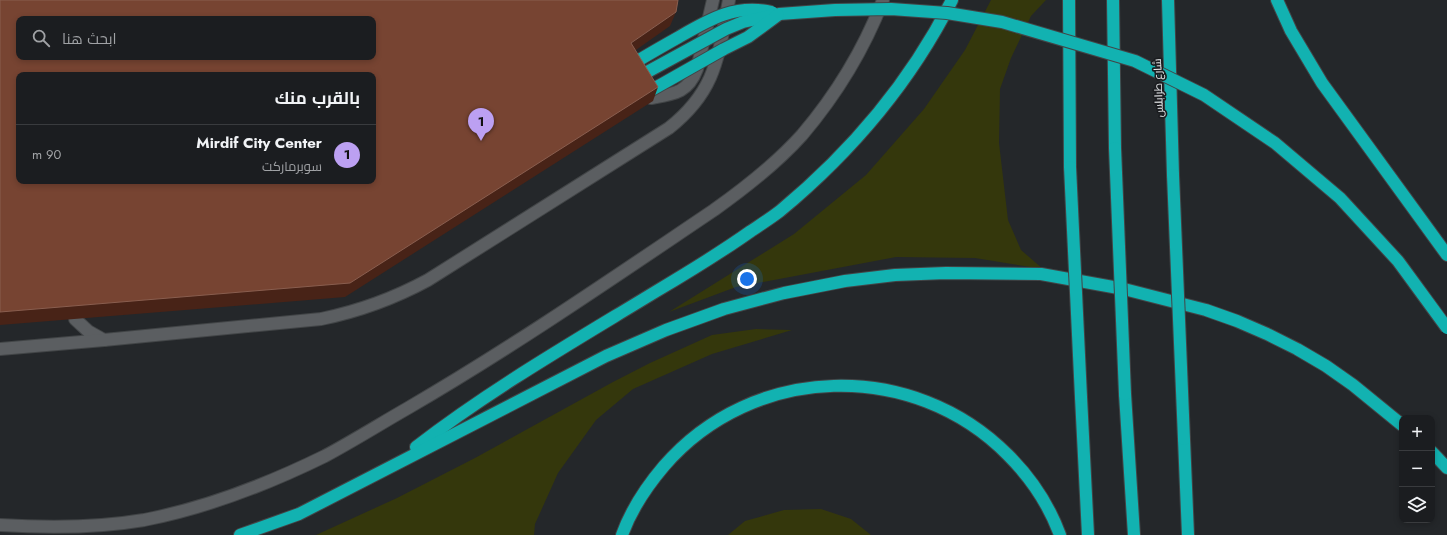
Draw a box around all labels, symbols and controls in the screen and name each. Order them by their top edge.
search box [16,16,376,60]
icon: search [30,27,52,49]
text: ابحث هنا [62,28,117,50]
street label: شارع طرابلس [1149,58,1167,118]
text: بالقرب منك [275,86,360,110]
pin: 1 [468,108,494,141]
text: Mirdif City Center [196,132,322,154]
text: 90 m [32,145,61,164]
text: 1 [344,145,350,164]
text: سوبرماركت [262,157,322,176]
your location [737,269,757,289]
map controls [1399,415,1435,523]
button: + [1399,415,1435,451]
button: − [1399,451,1435,487]
button: layers [1399,487,1435,523]

